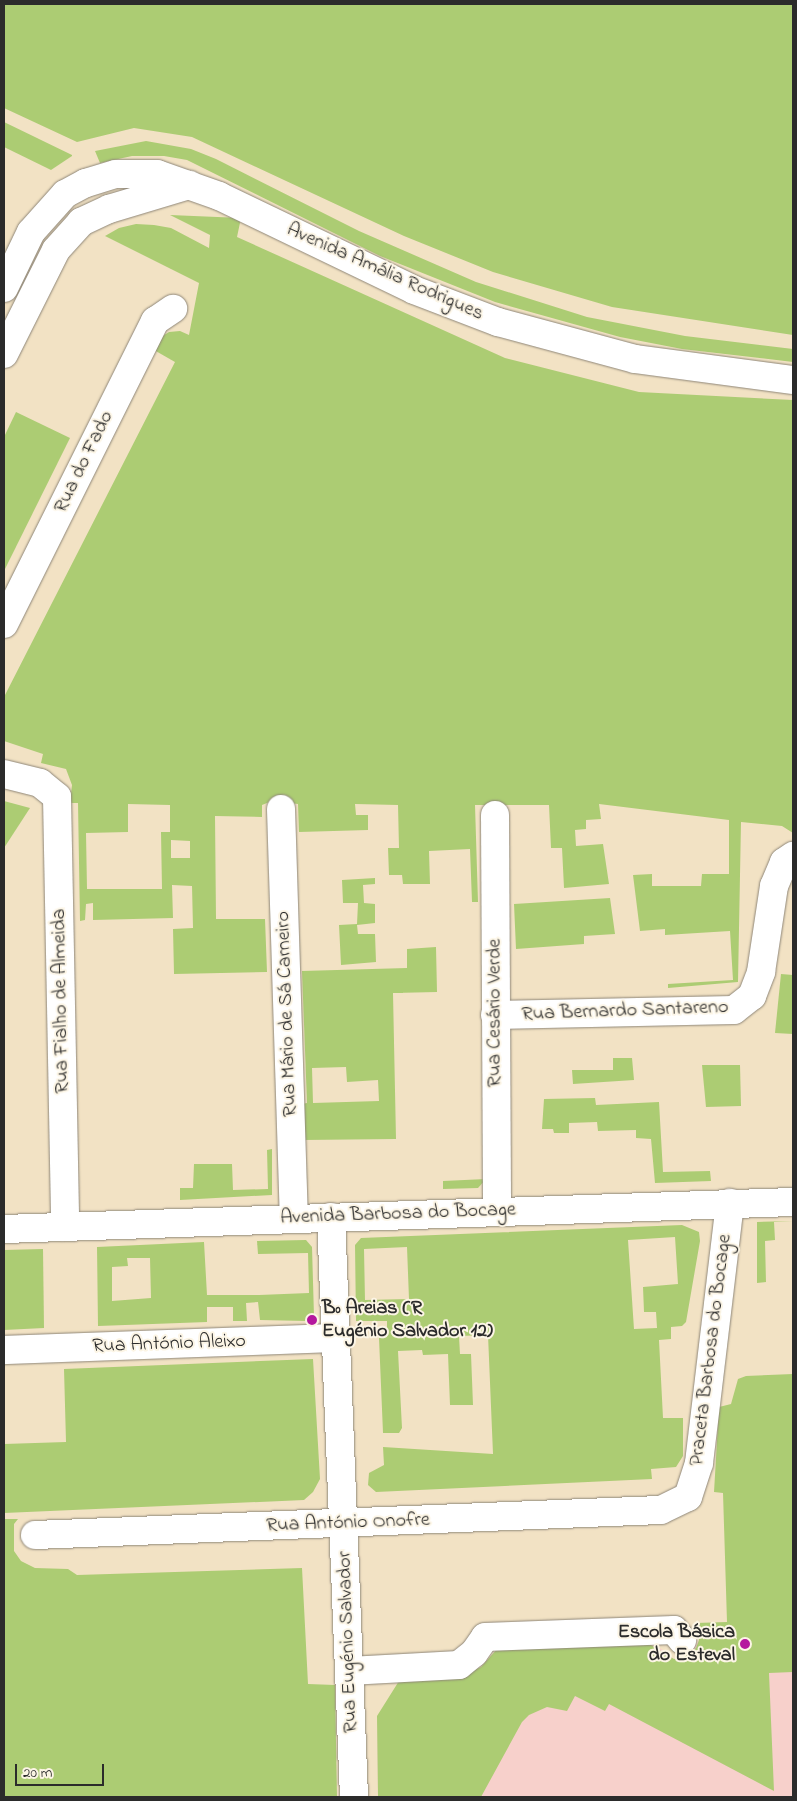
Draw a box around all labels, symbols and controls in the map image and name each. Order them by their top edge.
street label: Avenida Amália Rodrigues [283,218,487,326]
street label: Rua do Fado [49,407,119,517]
street label: Rua Fialho de Almeida [47,908,75,1094]
street label: Rua Mário de Sá Carneiro [271,911,303,1117]
street label: Rua Cesário Verde [483,939,507,1087]
street label: Rua Bernardo Santareno [521,995,729,1027]
street label: Avenida Barbosa do Bocage [280,1198,516,1230]
street label: Praceta Barbosa do Bocage [685,1233,737,1467]
place label: Bº Areias (R Eugénio Salvador 12) [322,1296,493,1343]
marker: Bº Areias (R Eugénio Salvador 12) [306,1314,318,1326]
street label: Rua António Aleixo [92,1329,246,1359]
street label: Rua António Onofre [266,1508,430,1538]
street label: Rua Eugénio Salvador [333,1551,363,1733]
place label: Escola Básica do Esteval [618,1620,735,1667]
marker: Escola Básica do Esteval [739,1638,751,1650]
scale bar [18,1754,106,1786]
text: 20 m [23,1762,52,1784]

